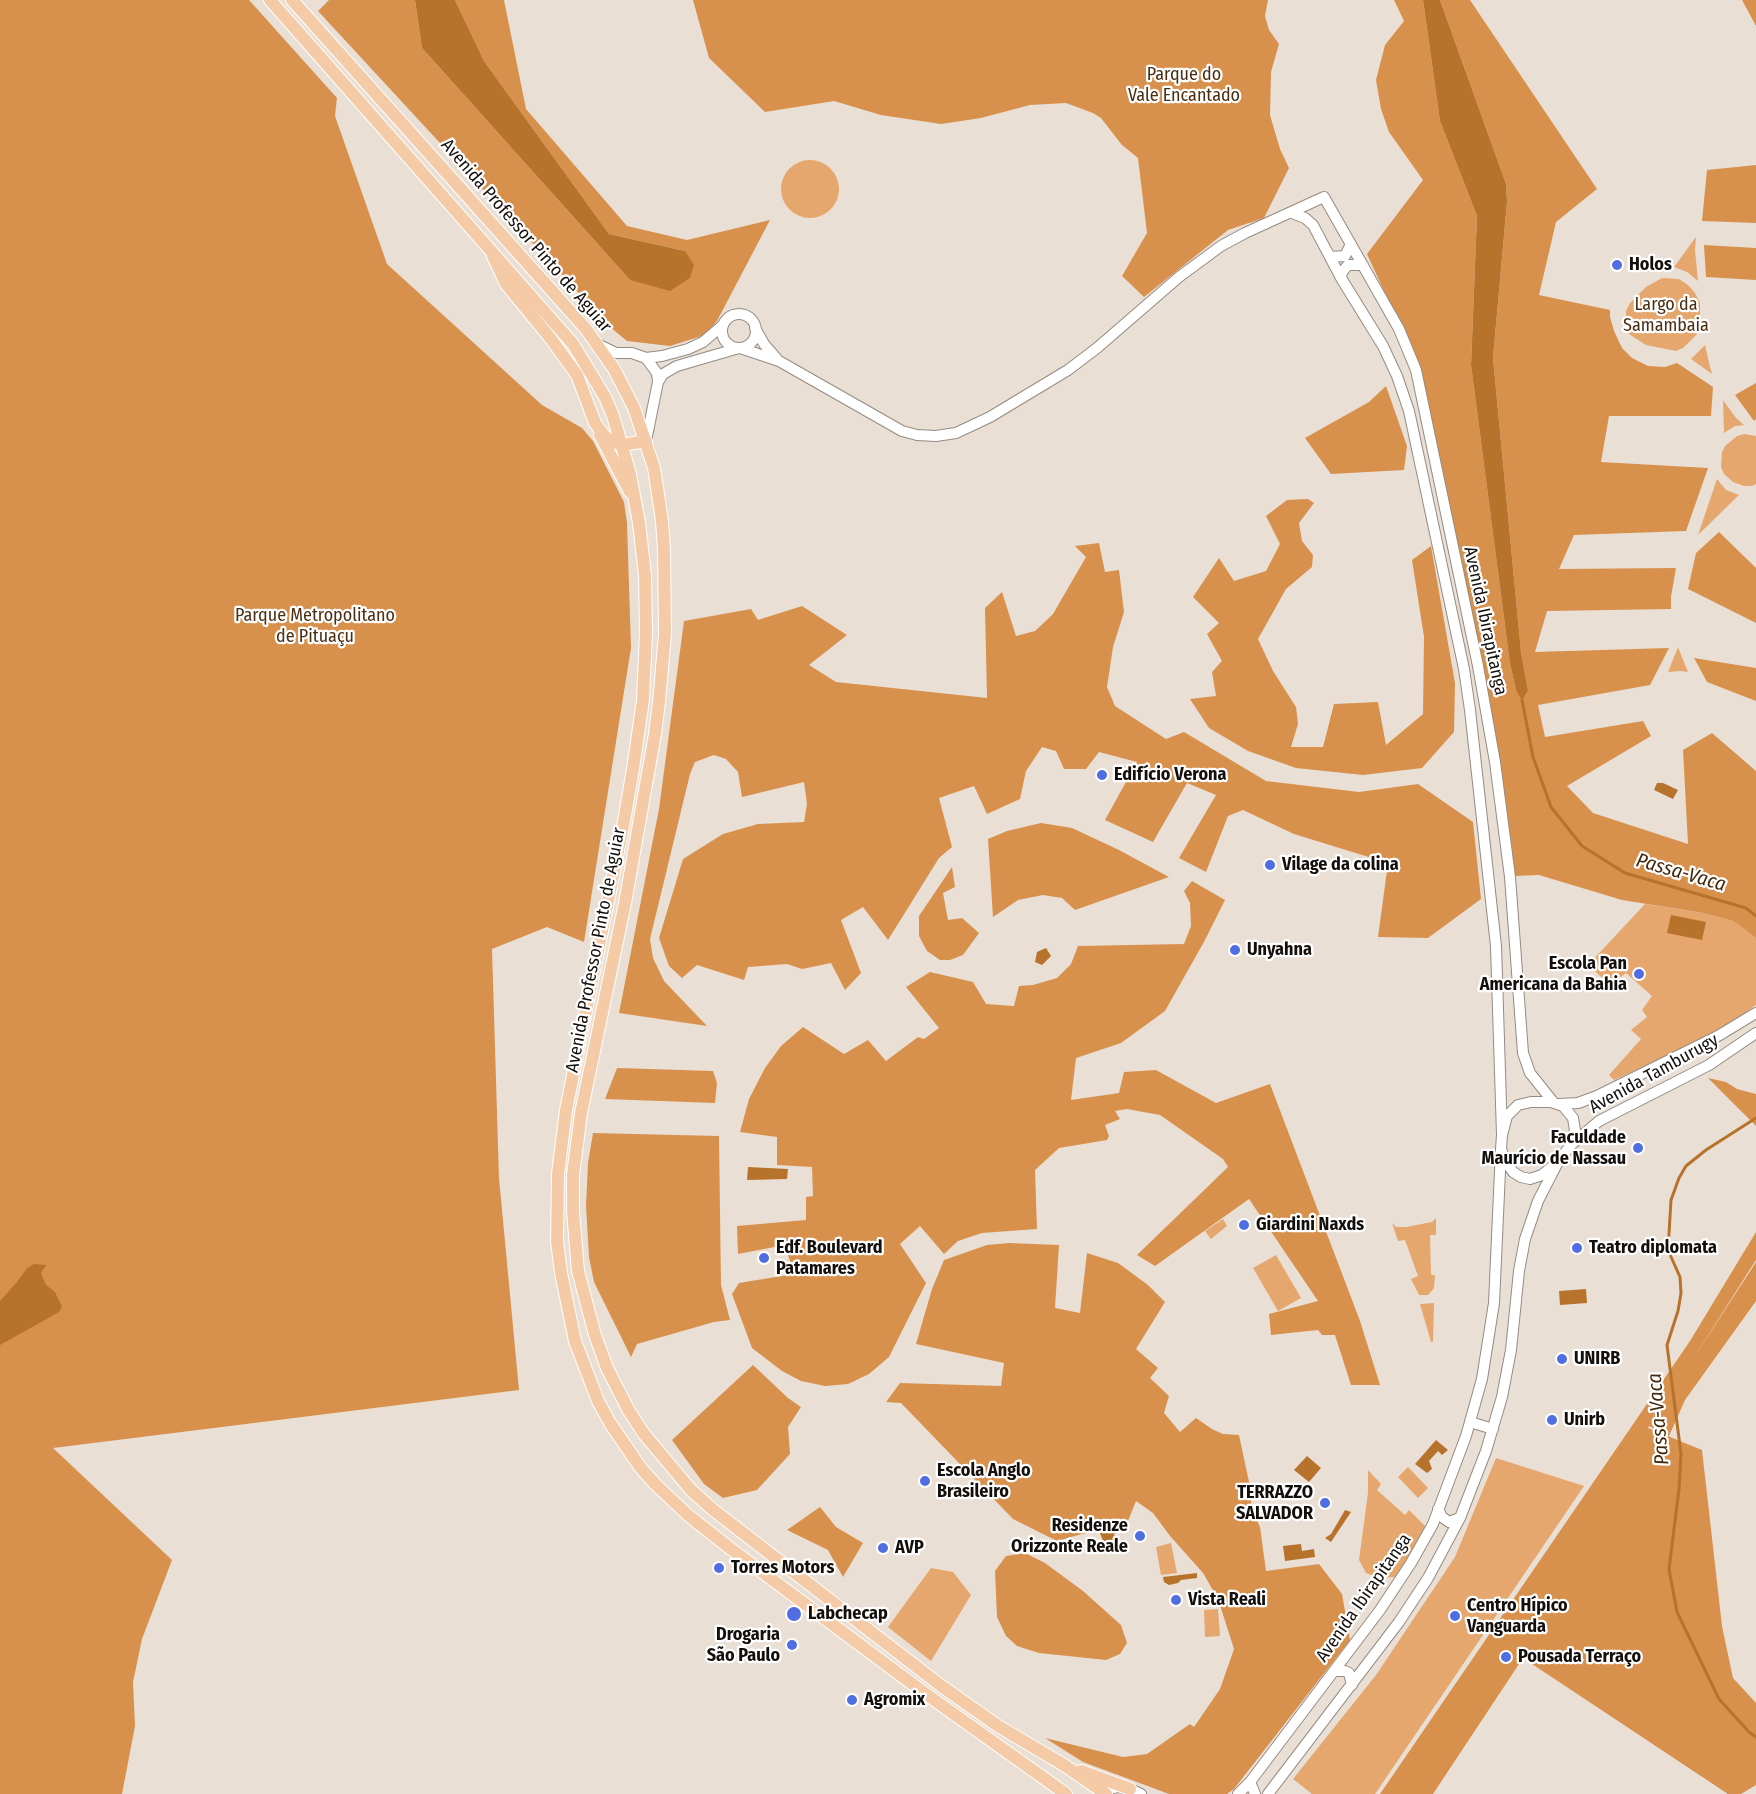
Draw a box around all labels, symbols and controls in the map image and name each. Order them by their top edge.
park label: Parque do Vale Encantado [1128,64,1240,106]
street label: Avenida Professor Pinto de Aguiar [436,135,616,337]
place label: Holos [1629,254,1672,276]
marker: Holos [1610,258,1624,272]
park label: Largo da Samambaia [1623,294,1709,336]
street label: Avenida Ibirapitanga [1459,545,1511,697]
park label: Parque Metropolitano de Pituaçu [235,605,395,648]
place label: Edifício Verona [1114,764,1226,786]
marker: Edifício Verona [1095,768,1109,782]
street label: Avenida Professor Pinto de Aguiar [562,826,630,1074]
water label: Passa-Vaca [1633,849,1729,897]
place label: Vilage da colina [1282,854,1399,876]
marker: Vilage da colina [1263,858,1277,872]
place label: Unyahna [1247,939,1312,961]
marker: Unyahna [1228,943,1242,957]
place label: Escola Pan Americana da Bahia [1480,953,1627,996]
marker: Escola Pan Americana da Bahia [1632,967,1646,981]
street label: Avenida Tamburugy [1586,1030,1722,1118]
place label: Faculdade Maurício de Nassau [1481,1127,1626,1170]
marker: Faculdade Maurício de Nassau [1631,1141,1645,1155]
place label: Giardini Naxds [1256,1214,1364,1236]
marker: Giardini Naxds [1237,1218,1251,1232]
place label: Edf. Boulevard Patamares [776,1237,883,1280]
place label: Teatro diplomata [1589,1237,1717,1259]
marker: Teatro diplomata [1570,1241,1584,1255]
marker: Edf. Boulevard Patamares [757,1251,771,1265]
place label: UNIRB [1574,1348,1620,1370]
marker: UNIRB [1555,1352,1569,1366]
water label: Passa-Vaca [1643,1372,1675,1466]
place label: Unirb [1564,1409,1605,1431]
marker: Unirb [1545,1413,1559,1427]
place label: Escola Anglo Brasileiro [937,1460,1031,1502]
marker: Escola Anglo Brasileiro [918,1474,932,1488]
place label: TERRAZZO SALVADOR [1236,1482,1313,1524]
marker: TERRAZZO SALVADOR [1318,1496,1332,1510]
place label: Residenze Orizzonte Reale [1011,1515,1128,1558]
marker: Residenze Orizzonte Reale [1133,1529,1147,1543]
street label: Avenida Ibirapitanga [1312,1530,1416,1666]
place label: AVP [895,1537,924,1559]
marker: AVP [876,1541,890,1555]
place label: Torres Motors [731,1557,834,1579]
marker: Torres Motors [712,1561,726,1575]
place label: Vista Reali [1188,1589,1266,1611]
marker: Vista Reali [1169,1593,1183,1607]
place label: Centro Hípico Vanguarda [1467,1595,1568,1638]
place label: Labchecap [808,1603,888,1625]
marker: Labchecap [785,1605,803,1623]
marker: Centro Hípico Vanguarda [1448,1609,1462,1623]
place label: Drogaria São Paulo [707,1624,780,1666]
marker: Drogaria São Paulo [785,1638,799,1652]
place label: Pousada Terraço [1518,1646,1641,1668]
marker: Pousada Terraço [1499,1650,1513,1664]
place label: Agromix [864,1689,925,1711]
marker: Agromix [845,1693,859,1707]

